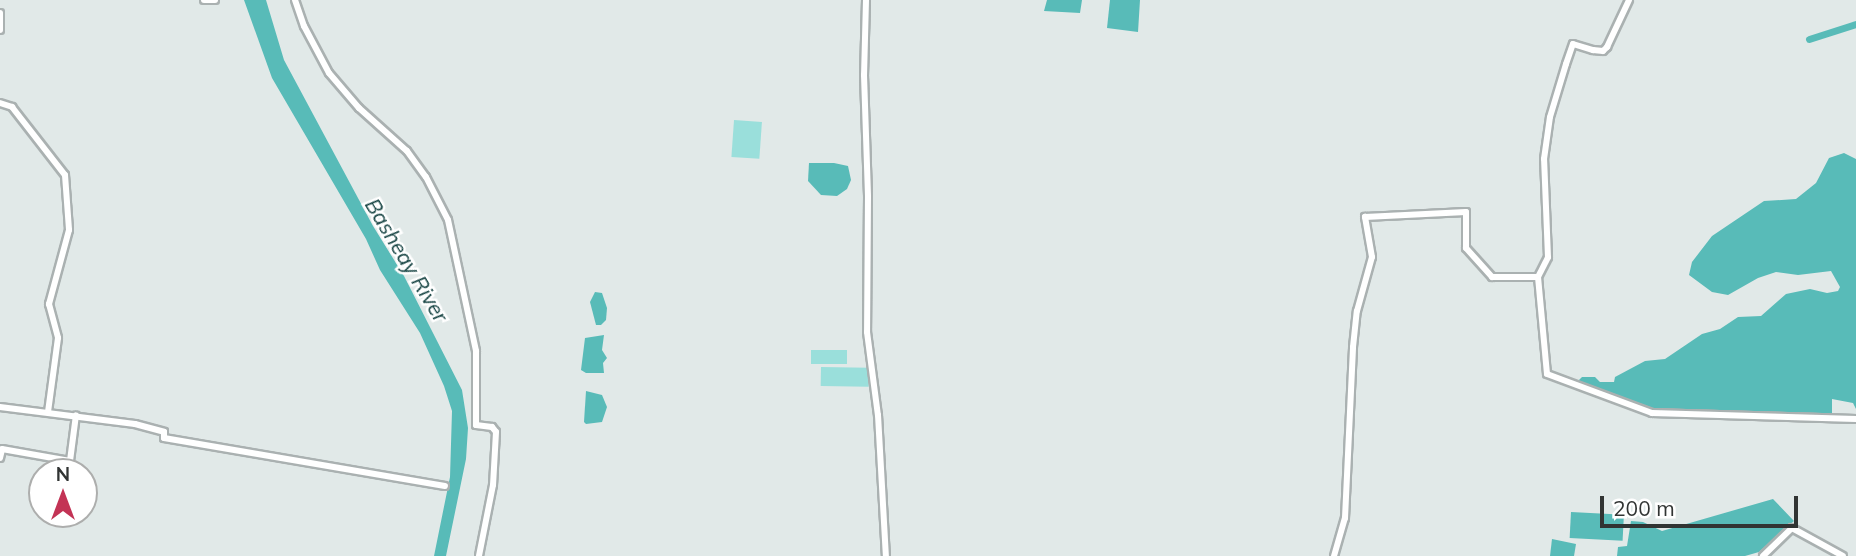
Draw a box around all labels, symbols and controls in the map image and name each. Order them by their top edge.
water label: Basheay River [360,194,454,326]
north arrow [28,458,98,528]
text: N [56,462,70,486]
scale bar [1604,482,1802,526]
text: 200 m [1613,495,1675,521]

